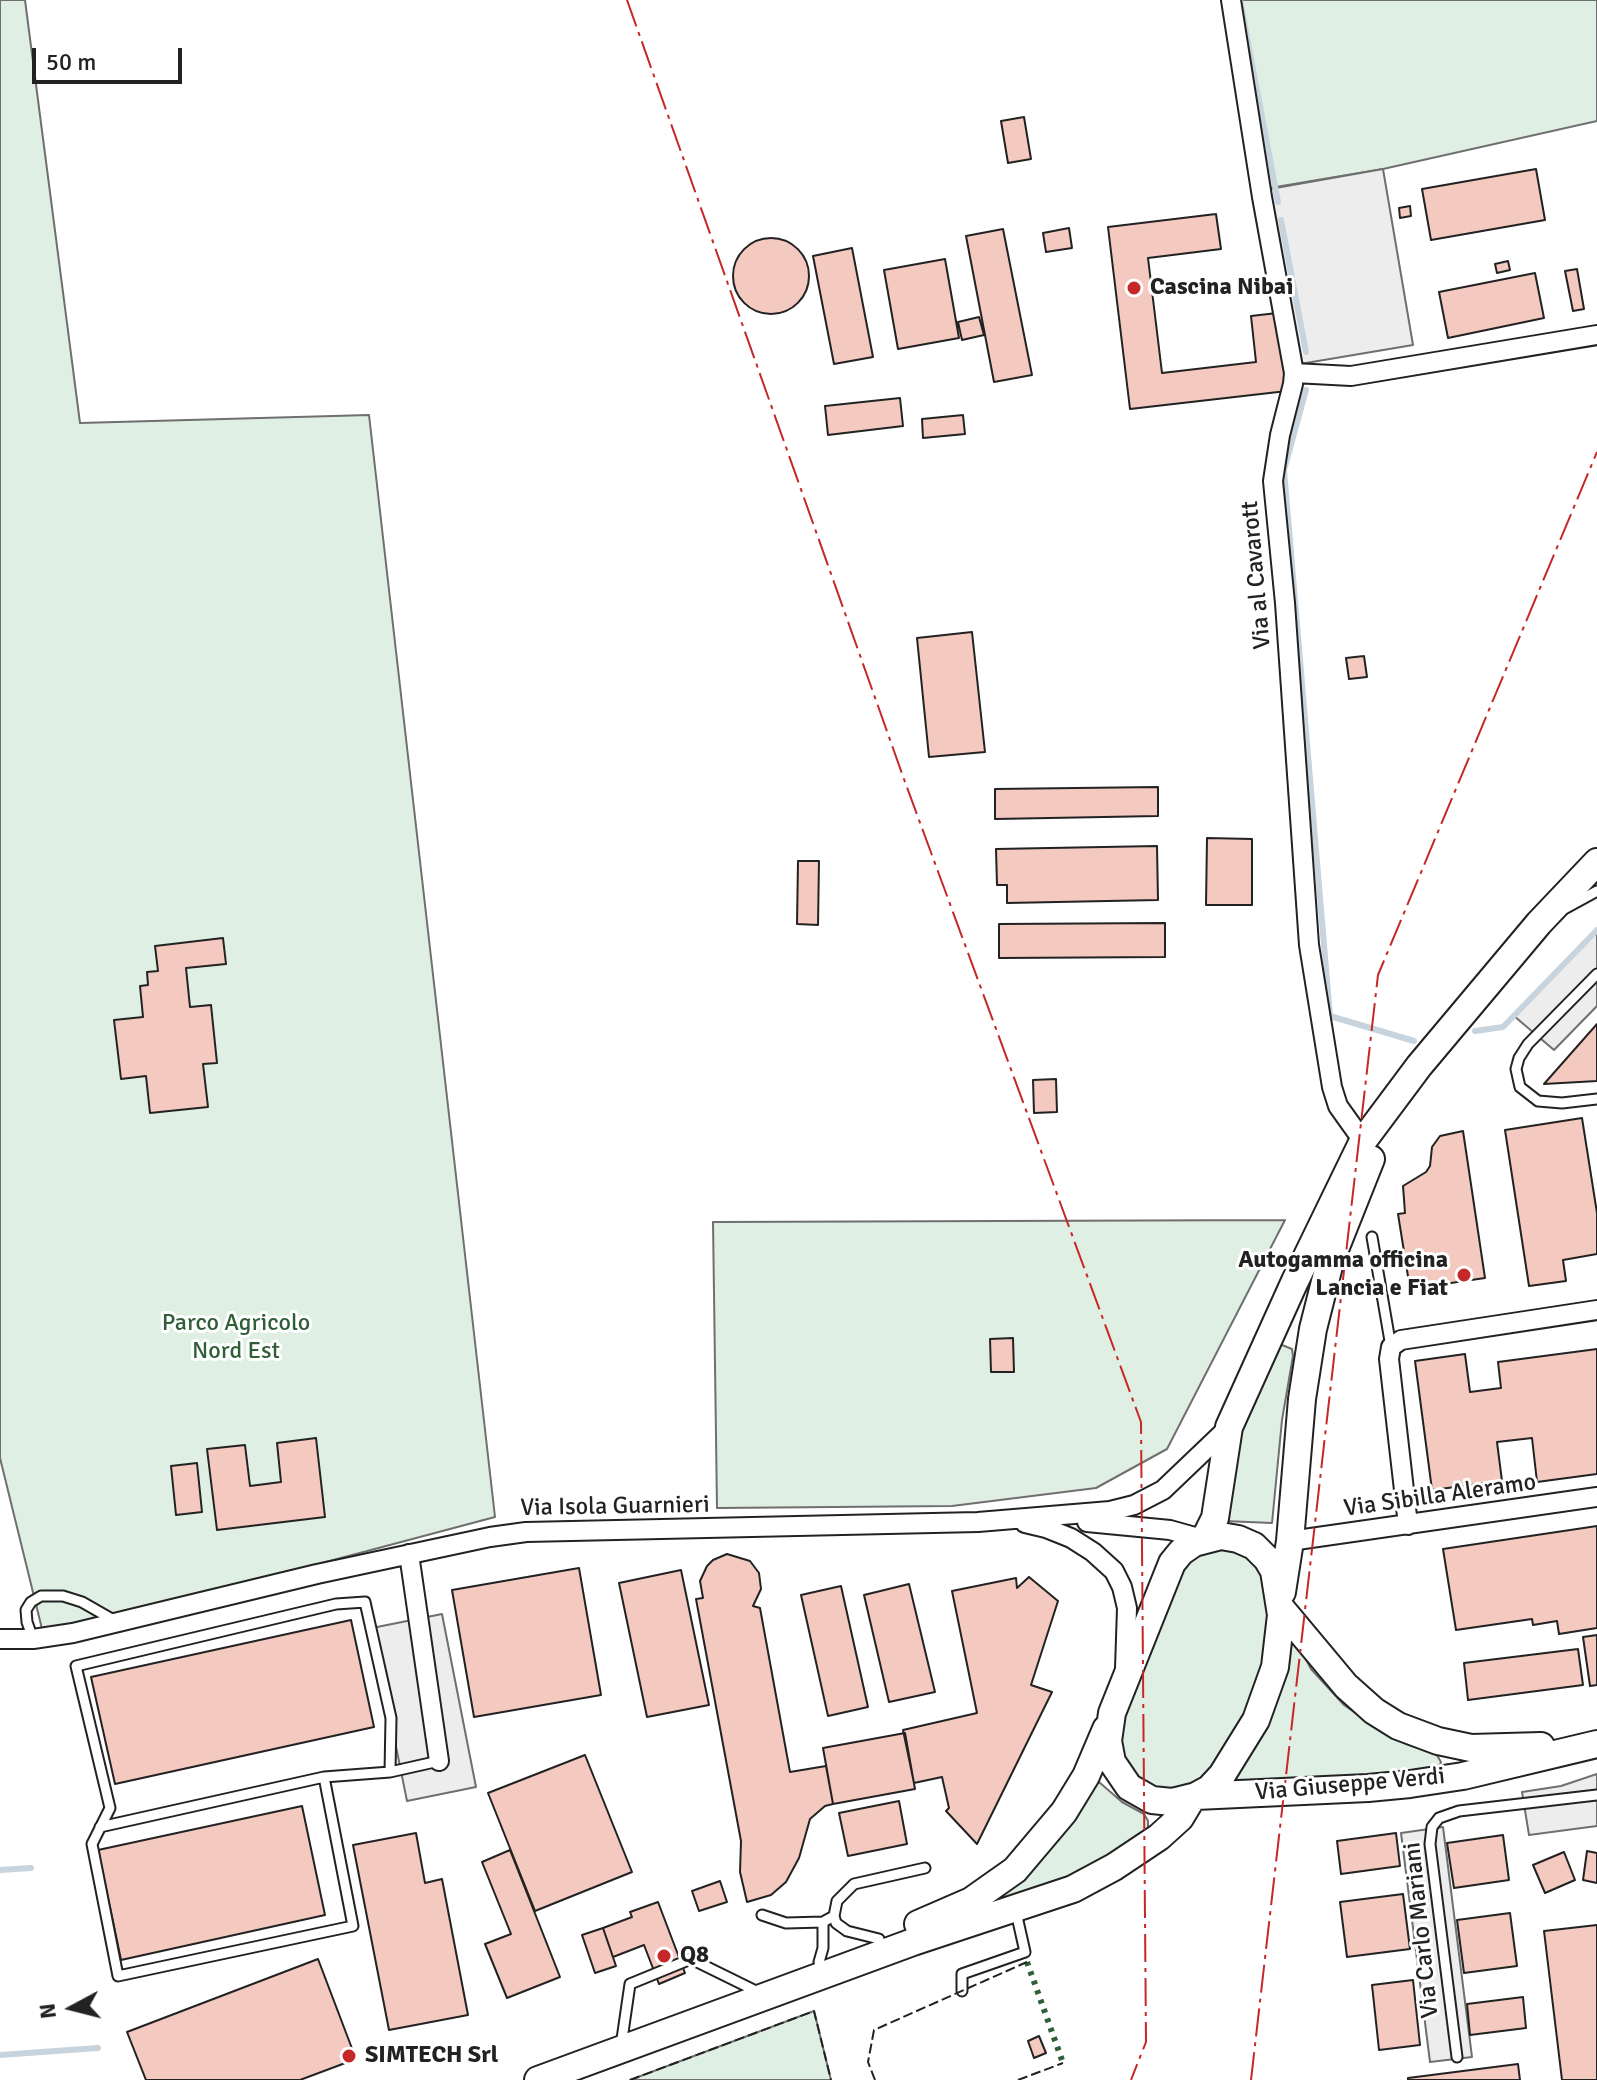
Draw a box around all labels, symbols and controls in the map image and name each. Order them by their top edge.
scale bar [36,32,186,82]
text: 50 m [46,47,96,77]
place label: Cascina Nibai [1150,274,1293,302]
marker: Cascina Nibai [1125,279,1143,297]
street label: Via al Cavarott [1236,500,1278,650]
place label: Autogamma officina Lancia e Fiat [1238,1247,1448,1303]
marker: Autogamma officina Lancia e Fiat [1455,1266,1473,1284]
park label: Parco Agricolo Nord Est [162,1310,310,1366]
street label: Via Sibilla Aleramo [1342,1468,1538,1524]
street label: Via Isola Guarnieri [520,1491,710,1523]
street label: Via Giuseppe Verdi [1254,1762,1446,1808]
street label: Via Carlo Mariani [1398,1841,1446,2019]
place label: Q8 [680,1942,709,1970]
marker: Q8 [655,1947,673,1965]
north arrow [32,1968,112,2048]
text: N [33,2002,62,2020]
place label: SIMTECH Srl [365,2042,498,2070]
marker: SIMTECH Srl [340,2047,358,2065]

